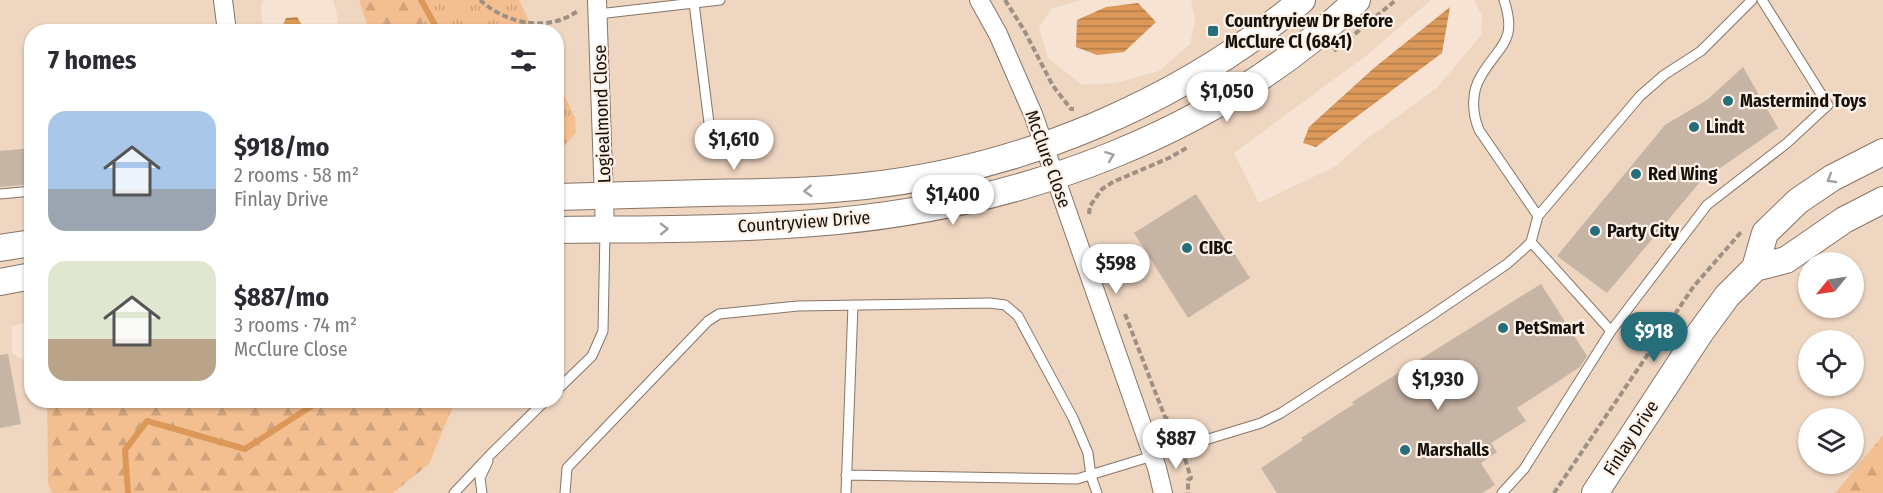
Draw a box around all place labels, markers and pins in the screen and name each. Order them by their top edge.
place label: Countryview Dr Before McClure Cl (6841) [1225,10,1393,53]
marker: Countryview Dr Before McClure Cl (6841) [1206,24,1220,38]
pin: $1,050 [1178,72,1276,123]
place label: Mastermind Toys [1740,90,1867,112]
marker: Mastermind Toys [1721,94,1735,108]
place label: Lindt [1706,116,1745,138]
pin: $1,610 [685,120,783,171]
marker: Lindt [1687,120,1701,134]
place label: Red Wing [1648,163,1718,185]
marker: Red Wing [1629,167,1643,181]
pin: $1,400 [904,175,1002,226]
place label: Party City [1607,220,1679,242]
marker: Party City [1588,224,1602,238]
place label: CIBC [1199,237,1233,259]
marker: CIBC [1180,241,1194,255]
pin: $598 [1080,244,1152,295]
pin: $918 [1618,312,1690,363]
place label: PetSmart [1515,317,1585,339]
marker: PetSmart [1496,321,1510,335]
pin: $1,930 [1389,360,1487,411]
pin: $887 [1140,419,1212,470]
place label: Marshalls [1417,439,1489,461]
marker: Marshalls [1398,443,1412,457]

